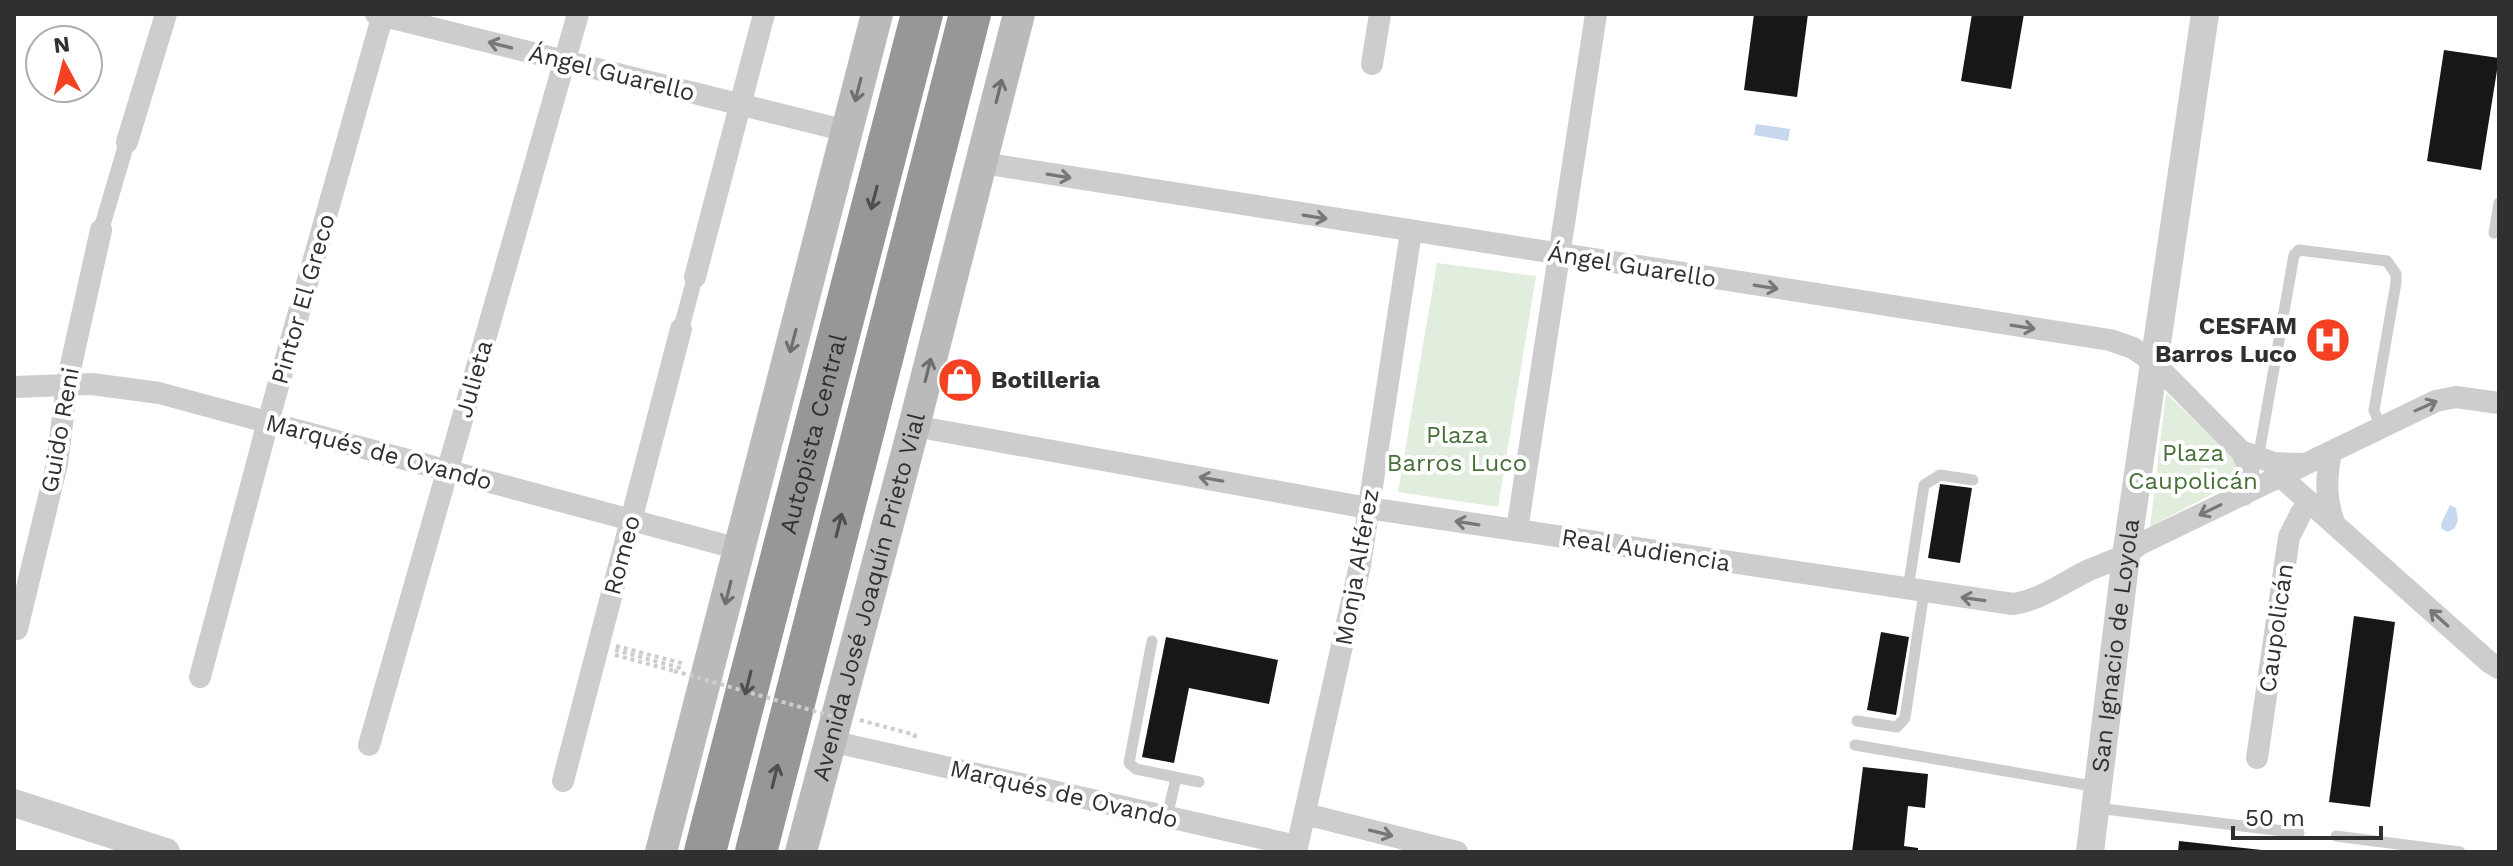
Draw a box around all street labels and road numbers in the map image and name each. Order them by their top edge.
street label: Ángel Guarello [526,39,698,107]
street label: Pintor El Greco [265,211,341,387]
street label: Ángel Guarello [1546,239,1718,293]
street label: Autopista Central [774,330,853,537]
street label: Julieta [450,337,498,421]
street label: Guido Reni [35,365,85,495]
street label: Marqués de Ovando [263,408,495,496]
street label: Avenida José Joaquín Prieto Vial [806,409,931,784]
street label: Monja Alférez [1329,487,1385,647]
street label: Romeo [598,512,646,598]
street label: San Ignacio de Loyola [2086,517,2145,774]
street label: Real Audiencia [1560,523,1732,577]
street label: Caupolicán [2253,562,2299,694]
street label: Marqués de Ovando [947,754,1181,834]

